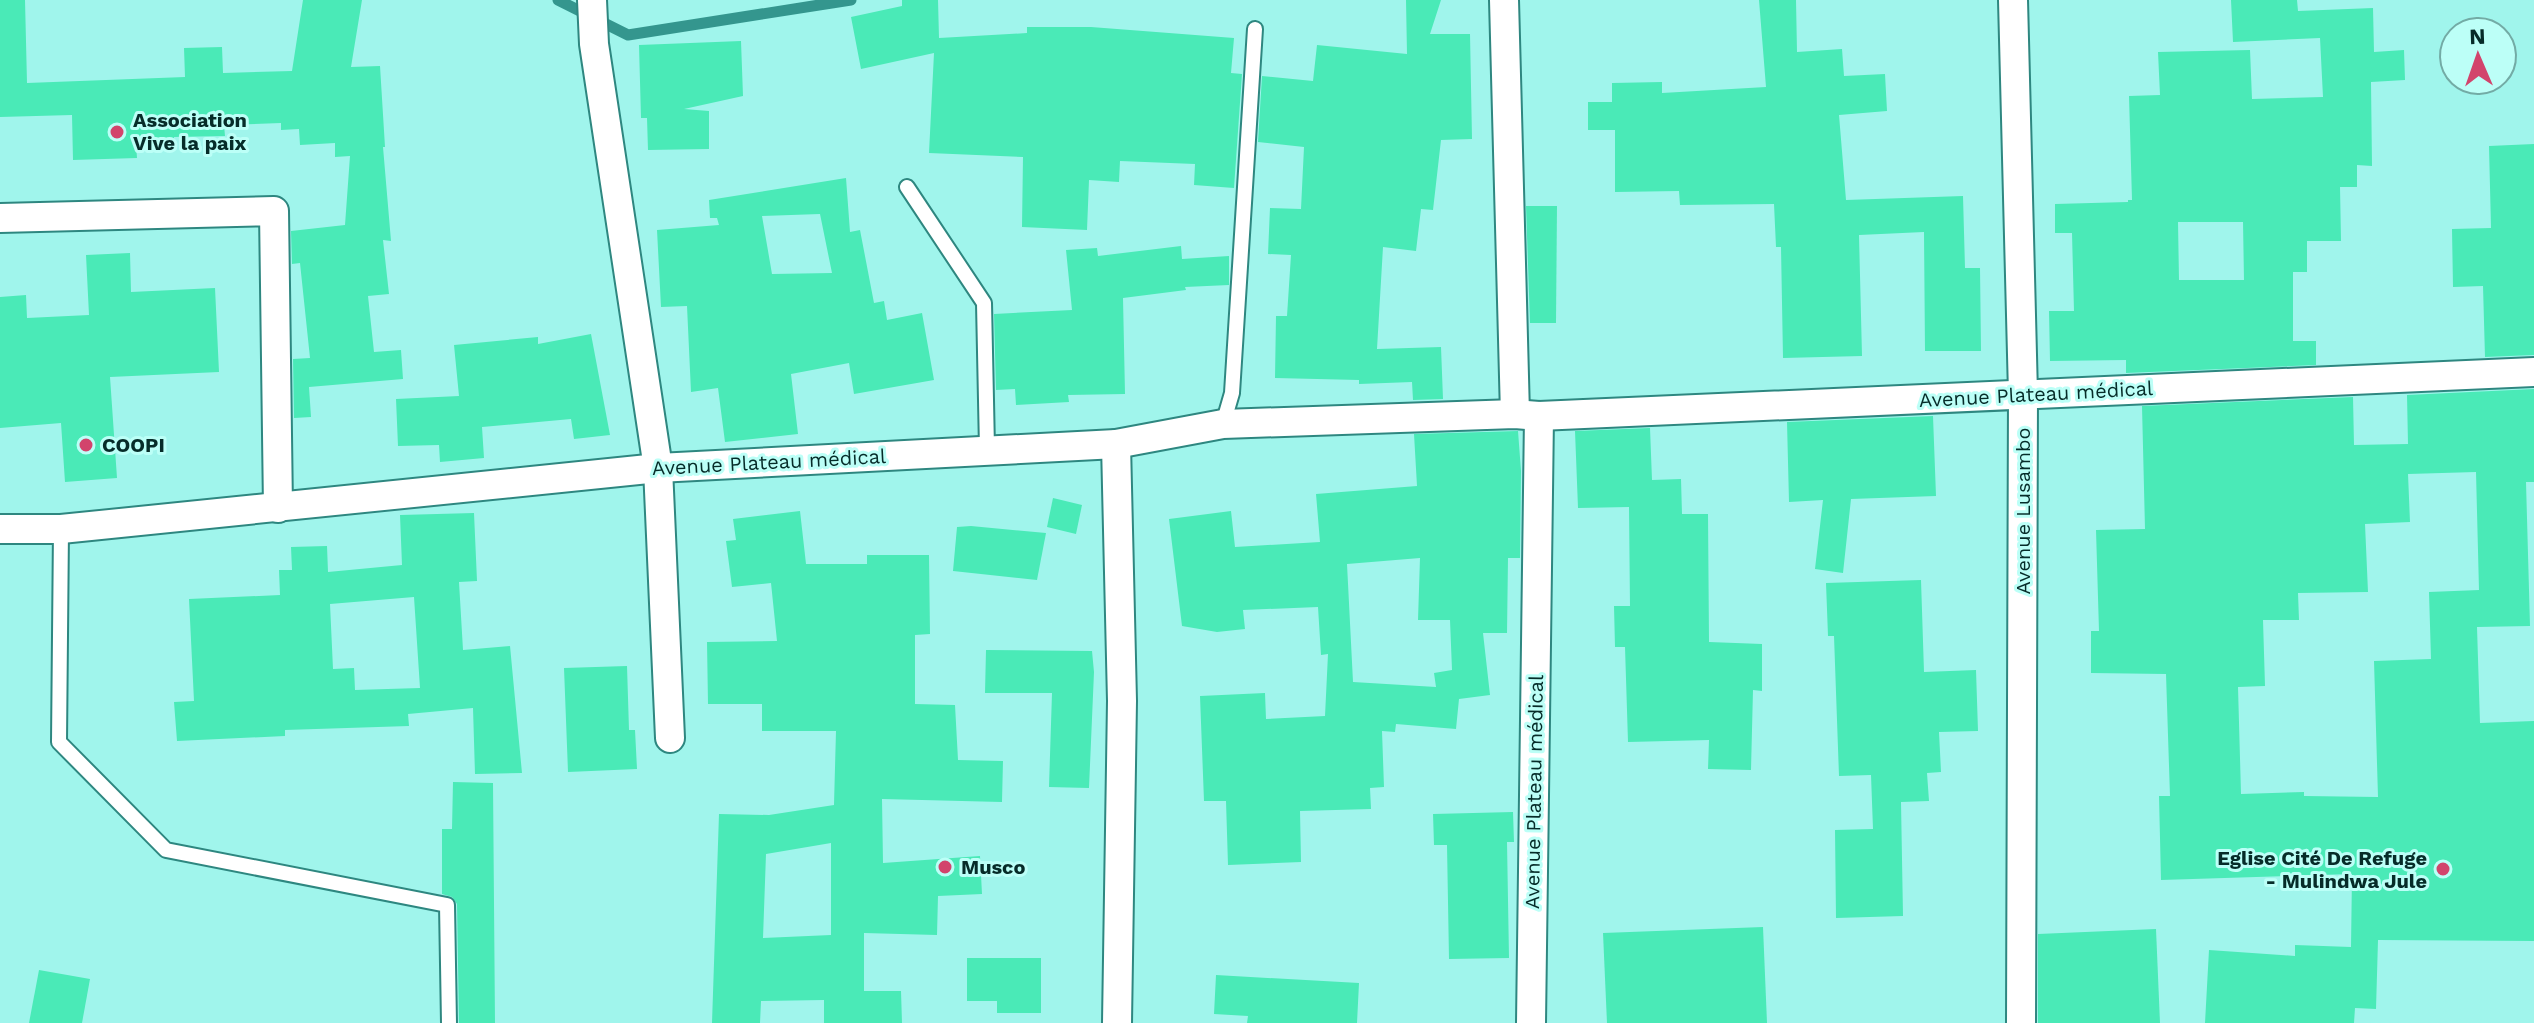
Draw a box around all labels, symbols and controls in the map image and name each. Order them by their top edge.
north arrow [2438,16,2518,96]
text: N [2469,24,2486,49]
place label: Association Vive la paix [133,108,247,155]
marker: Association Vive la paix [108,123,126,141]
street label: Avenue Plateau médical [1918,376,2154,412]
street label: Avenue Lusambo [2011,427,2035,595]
place label: COOPI [102,433,165,457]
marker: COOPI [77,436,95,454]
street label: Avenue Plateau médical [651,444,887,480]
street label: Avenue Plateau médical [1520,675,1548,909]
place label: Eglise Cité De Refuge - Mulindwa Jule [2217,846,2427,893]
place label: Musco [961,855,1025,879]
marker: Musco [936,858,954,876]
marker: Eglise Cité De Refuge - Mulindwa Jule [2434,860,2452,878]

